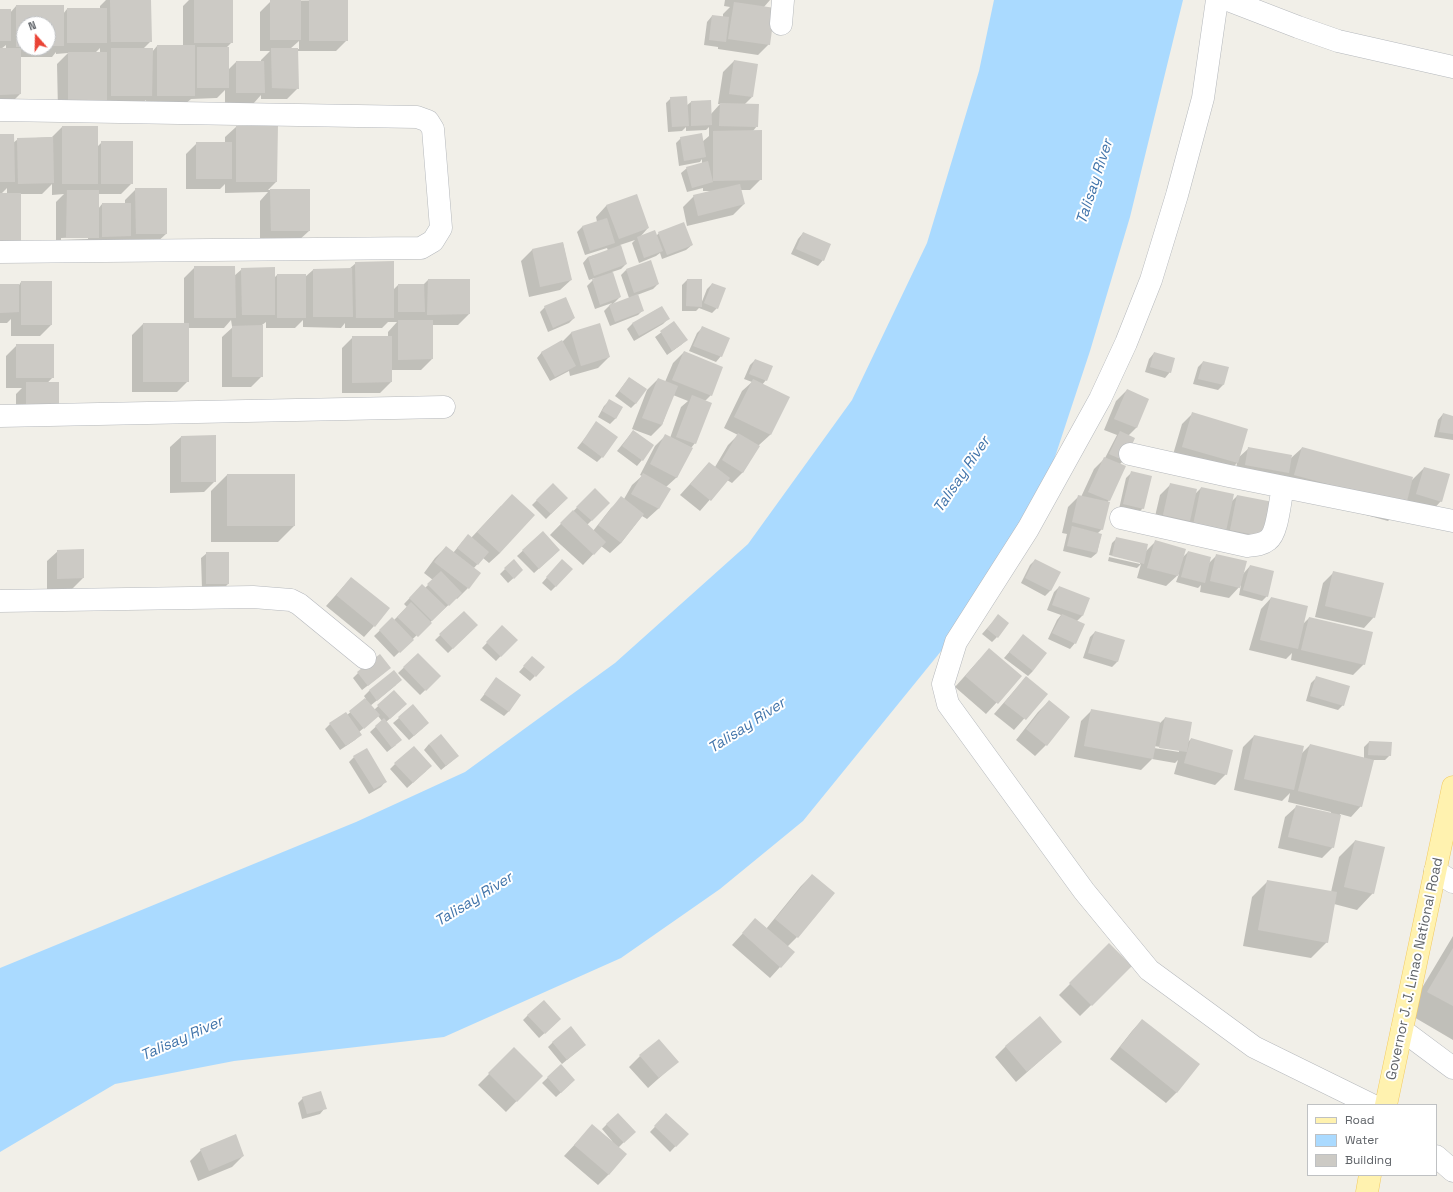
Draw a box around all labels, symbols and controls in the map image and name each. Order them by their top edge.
north arrow [16,16,56,56]
text: N [26,18,38,34]
water label: Talisay River [1073,137,1117,227]
water label: Talisay River [930,433,994,517]
water label: Talisay River [705,694,789,758]
street label: Governor J. J. Linao National Road [1383,856,1447,1082]
water label: Talisay River [432,869,516,931]
water label: Talisay River [138,1013,226,1065]
legend [1307,1104,1437,1176]
text: Road [1345,1112,1374,1128]
text: Water [1345,1132,1379,1148]
text: Building [1345,1152,1392,1168]

